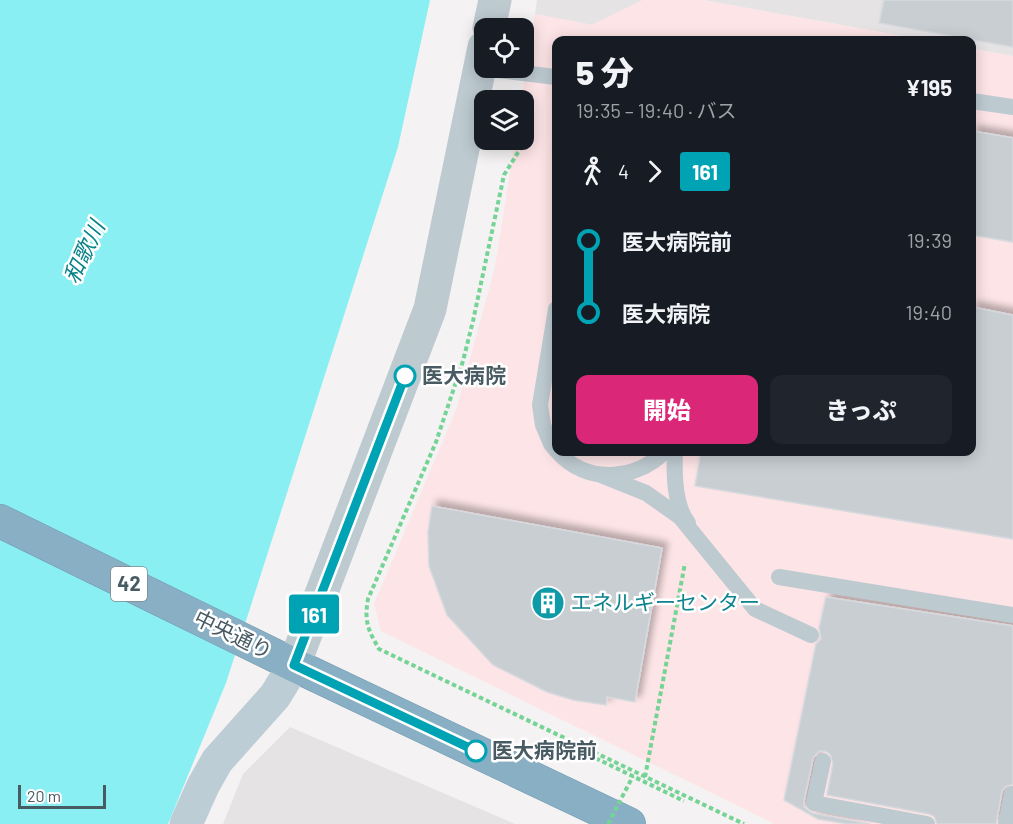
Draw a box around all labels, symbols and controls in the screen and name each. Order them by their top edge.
map controls [474,18,534,150]
button: locate [474,18,534,78]
text: 5 分 [576,52,634,92]
text: ¥195 [906,74,952,100]
button: layers [474,90,534,150]
text: 19:35 – 19:40 · バス [576,98,737,122]
icon: walk [576,155,609,188]
icon: forward [638,155,671,188]
text: 4 [618,159,629,183]
text: 161 [692,159,718,184]
water label: 和歌川 [57,214,110,287]
text: 医大病院前 [622,228,732,254]
text: 19:39 [907,228,952,252]
text: 医大病院 [622,300,710,326]
text: 19:40 [905,300,952,324]
place label: 医大病院 [422,362,506,387]
marker: 医大病院 [394,365,416,387]
button: 開始 [576,375,758,444]
button: きっぷ [770,375,952,444]
road number: 42 [111,567,147,601]
building icon: エネルギーセンター [530,585,566,621]
place label: エネルギーセンター [571,589,760,614]
line badge: 161 [280,594,348,634]
text: 161 [301,602,327,627]
street label: 中央通り [190,604,277,663]
place label: 医大病院前 [492,737,597,762]
marker: 医大病院前 [465,740,487,762]
scale bar [18,782,106,810]
text: 20 m [27,786,61,805]

